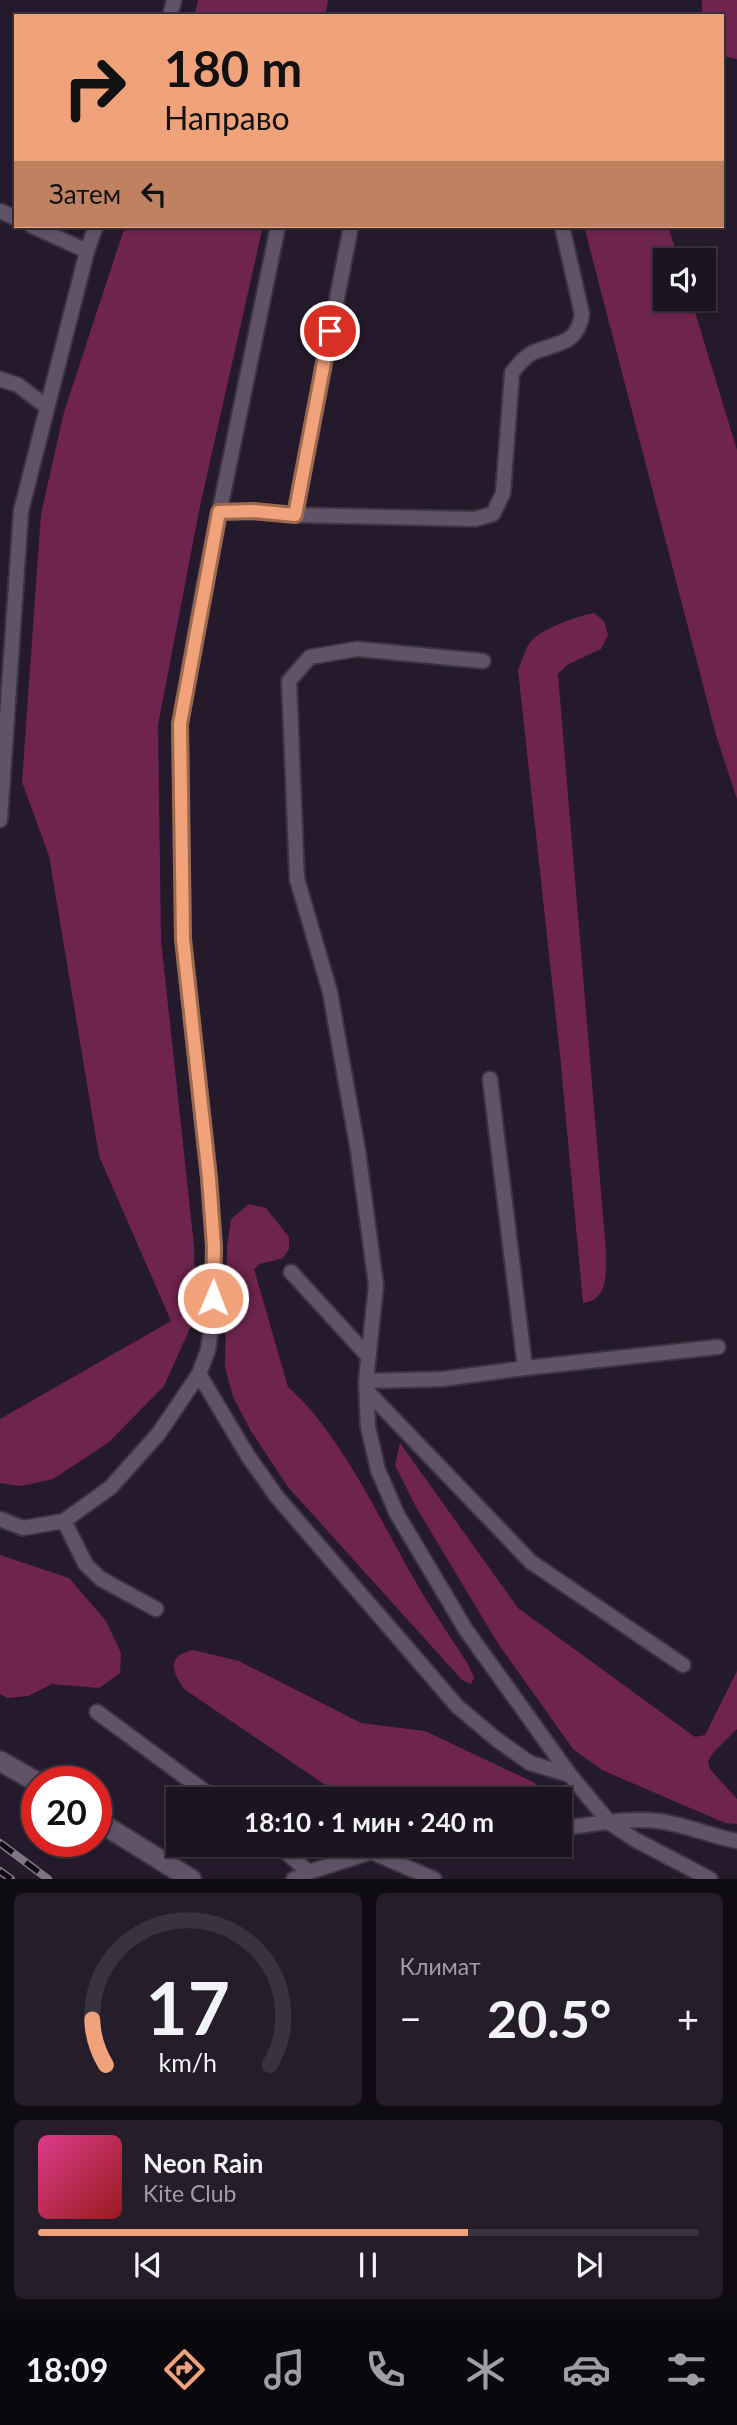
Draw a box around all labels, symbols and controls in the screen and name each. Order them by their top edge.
text: 180 m [164,39,302,97]
icon: right [49,42,140,133]
text: Направо [164,98,290,137]
icon: left [135,175,173,213]
text: Затем [49,178,121,210]
map controls [653,248,716,311]
button: sound [653,248,716,311]
pin [300,301,360,361]
icon: arrive [311,312,349,350]
position arrow [176,1261,250,1335]
speed limit sign: 20 [21,1766,112,1857]
text: 18:10 · 1 мин · 240 m [244,1806,494,1838]
text: Климат [400,1952,481,1980]
text: 17 [146,1964,230,2052]
text: 20.5° [487,1987,611,2049]
text: − [400,1995,422,2041]
text: + [677,1995,699,2041]
text: km/h [158,2047,217,2077]
text: Neon Rain [143,2147,263,2179]
text: Kite Club [143,2179,236,2207]
icon: previous [129,2246,167,2284]
icon: pause [349,2246,387,2284]
icon: next [570,2246,608,2284]
icon: directions [160,2345,209,2394]
icon: music [260,2345,309,2394]
icon: phone [361,2345,410,2394]
icon: climate [461,2345,510,2394]
icon: car [562,2345,611,2394]
icon: filters [662,2345,711,2394]
text: 18:09 [26,2350,108,2389]

